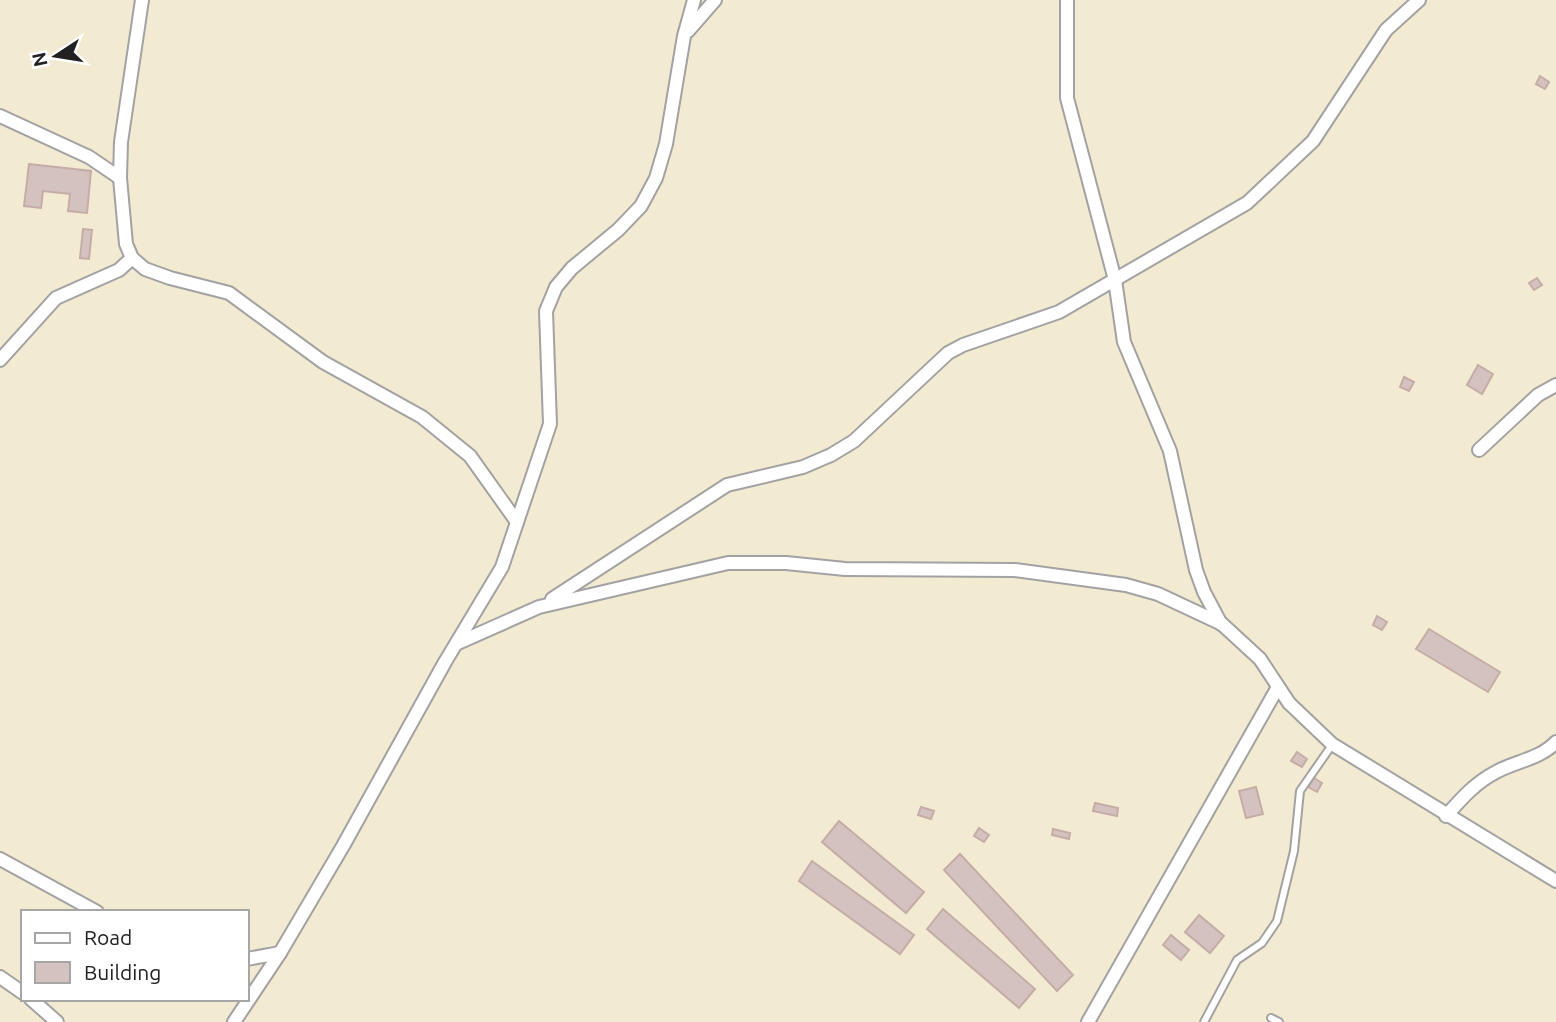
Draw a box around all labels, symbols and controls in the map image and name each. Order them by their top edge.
north arrow [21,21,91,91]
text: N [27,50,52,69]
legend [21,910,248,1001]
text: Road [84,925,132,949]
text: Building [84,960,161,984]

